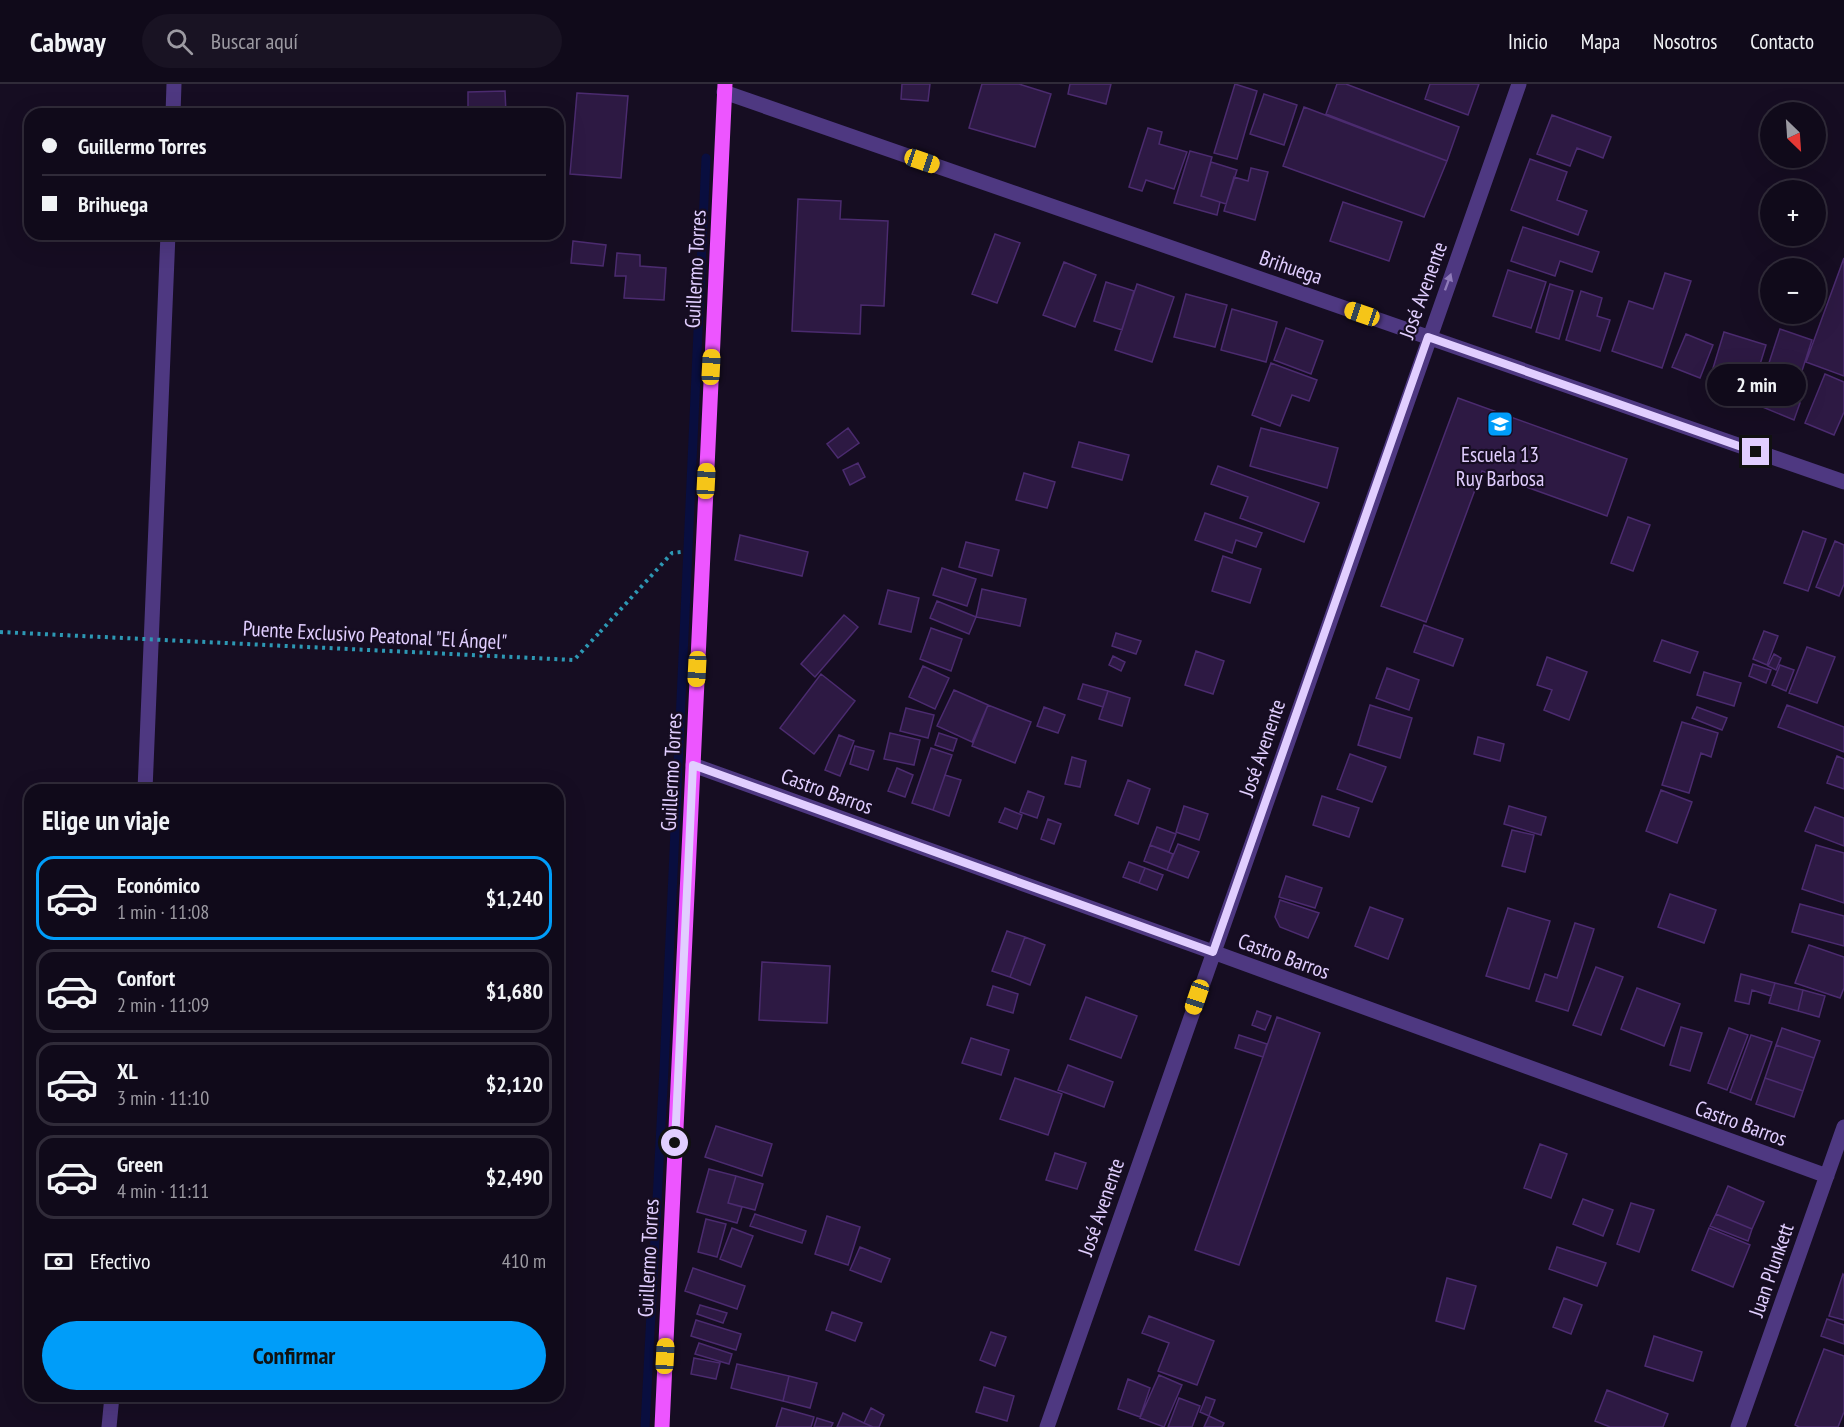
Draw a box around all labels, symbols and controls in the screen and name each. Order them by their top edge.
search box [142,14,562,68]
text: Cabway [30,23,106,60]
icon: search [163,25,196,58]
text: Buscar aquí [211,27,298,55]
text: Inicio [1508,28,1548,55]
text: Mapa [1581,28,1620,55]
text: Nosotros [1653,28,1717,55]
text: Contacto [1750,28,1814,55]
north arrow [1760,102,1826,168]
map controls [1760,102,1826,324]
text: Guillermo Torres [78,132,207,160]
car [902,147,942,175]
button: + [1760,180,1826,246]
text: Brihuega [78,190,148,218]
street label: Guillermo Torres [678,209,712,329]
street label: José Avenente [1393,238,1453,343]
street label: Brihuega [1256,244,1326,290]
button: − [1760,258,1826,324]
one-way arrow [1444,273,1454,291]
car [1342,300,1382,328]
car [701,349,721,385]
callout: 2 min [1706,365,1806,407]
text: 2 min [1736,372,1777,398]
school or university icon: Escuela 13 Ruy Barbosa [1485,409,1515,439]
route end [1742,438,1769,465]
place label: Escuela 13 Ruy Barbosa [1456,441,1544,492]
car [696,463,716,499]
street label: Puente Exclusivo Peatonal "El Ángel" [242,615,508,655]
car [687,651,707,687]
street label: José Avenente [1232,696,1291,801]
street label: Guillermo Torres [654,712,688,832]
street label: Castro Barros [777,762,877,820]
text: Elige un viaje [42,803,170,837]
icon: car [45,871,99,925]
text: Económico [117,871,200,899]
text: $1,240 [486,884,543,912]
text: 1 min · 11:08 [117,899,209,925]
street label: Castro Barros [1234,927,1334,985]
icon: car [45,964,99,1018]
text: Confort [117,964,175,992]
text: $1,680 [486,977,543,1005]
car [1183,977,1211,1017]
text: 2 min · 11:09 [117,992,209,1018]
icon: car [45,1057,99,1111]
text: XL [117,1057,138,1085]
text: $2,120 [486,1070,543,1098]
text: 3 min · 11:10 [117,1085,209,1111]
street label: Castro Barros [1691,1094,1791,1152]
route start [661,1129,688,1156]
icon: car [45,1150,99,1204]
text: Green [117,1150,163,1178]
street label: José Avenente [1071,1155,1130,1260]
text: $2,490 [486,1163,543,1191]
text: 4 min · 11:11 [117,1178,209,1204]
street label: Guillermo Torres [631,1198,665,1318]
street label: Juan Plunkett [1742,1219,1800,1321]
icon: cash [42,1245,75,1278]
text: Efectivo [90,1247,151,1275]
text: 410 m [502,1248,546,1274]
button: Confirmar [42,1321,546,1390]
car [655,1338,675,1374]

